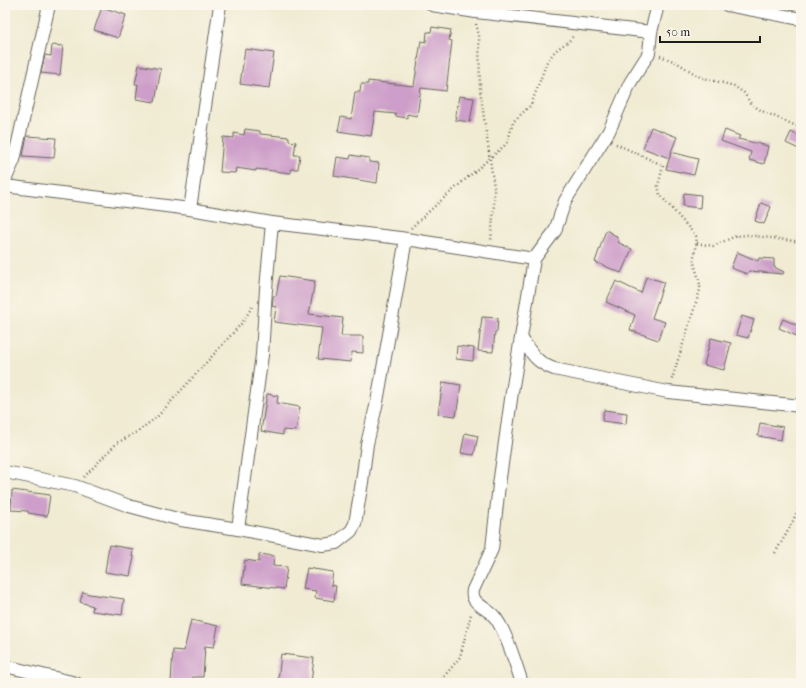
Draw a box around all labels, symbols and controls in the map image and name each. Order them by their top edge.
scale bar [660,18,760,44]
text: 50 m [666,25,690,39]

